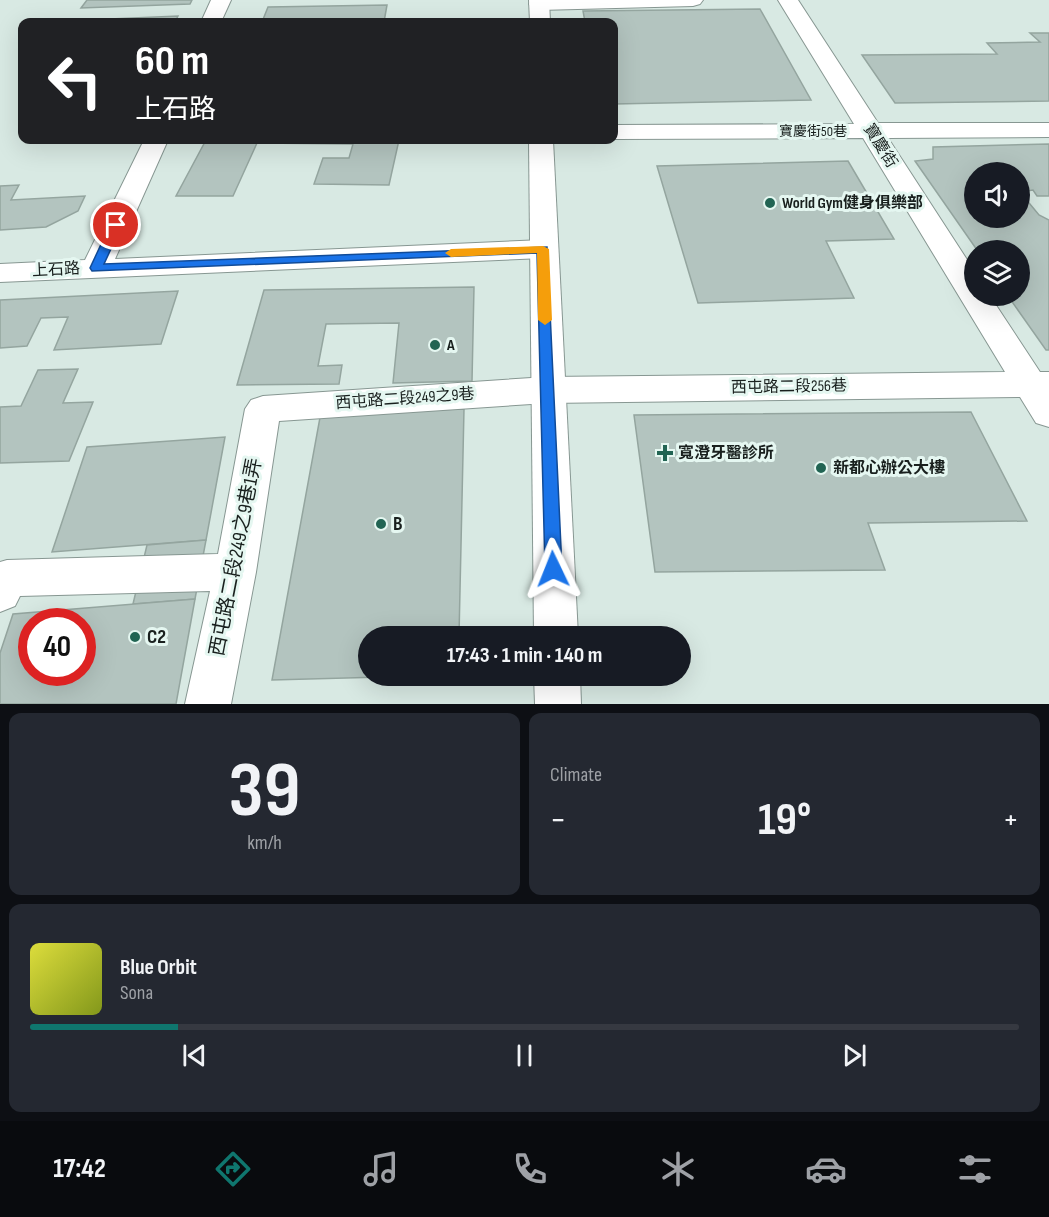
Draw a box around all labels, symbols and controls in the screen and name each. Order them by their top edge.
text: 60 m [135,36,209,87]
icon: left [36,42,114,120]
text: 上石路 [135,94,216,126]
street label: 寶慶街 [859,120,902,171]
street label: 寶慶街50巷 [779,123,847,140]
map controls [964,162,1030,306]
button: sound [964,162,1030,228]
place label: World Gym健身俱樂部 [782,194,923,213]
marker: World Gym健身俱樂部 [763,196,777,210]
pin [90,199,141,250]
icon: arrive [99,208,132,241]
button: layers [964,240,1030,306]
street label: 上石路 [32,259,80,281]
place label: A [446,336,455,355]
marker: A [428,338,442,352]
street label: 西屯路二段256巷 [731,376,847,398]
street label: 西屯路二段249之9巷 [335,385,475,413]
marker: 寬澄牙醫診所 [656,444,674,462]
place label: 寬澄牙醫診所 [678,444,774,463]
street label: 西屯路二段249之9巷1弄 [205,456,267,658]
place label: 新都心辦公大樓 [833,459,945,478]
marker: 新都心辦公大樓 [814,461,828,475]
place label: B [393,512,403,536]
marker: B [374,517,388,531]
position arrow [521,537,585,601]
speed limit sign: 40 [18,608,96,686]
place label: C2 [147,625,166,649]
marker: C2 [128,630,142,644]
text: 17:43 · 1 min · 140 m [447,642,602,669]
text: 39 [229,745,300,838]
text: Climate [550,763,602,787]
text: 19° [758,793,811,848]
text: − [550,800,566,840]
text: + [1003,800,1019,840]
text: km/h [247,831,282,855]
text: Blue Orbit [120,954,197,981]
text: Sona [120,981,153,1005]
icon: previous [178,1039,211,1072]
icon: pause [508,1039,541,1072]
icon: next [838,1039,871,1072]
icon: directions [212,1148,254,1190]
icon: music [360,1148,402,1190]
icon: phone [509,1148,551,1190]
icon: climate [657,1148,699,1190]
icon: car [805,1148,847,1190]
icon: filters [954,1148,996,1190]
text: 17:42 [53,1153,106,1185]

